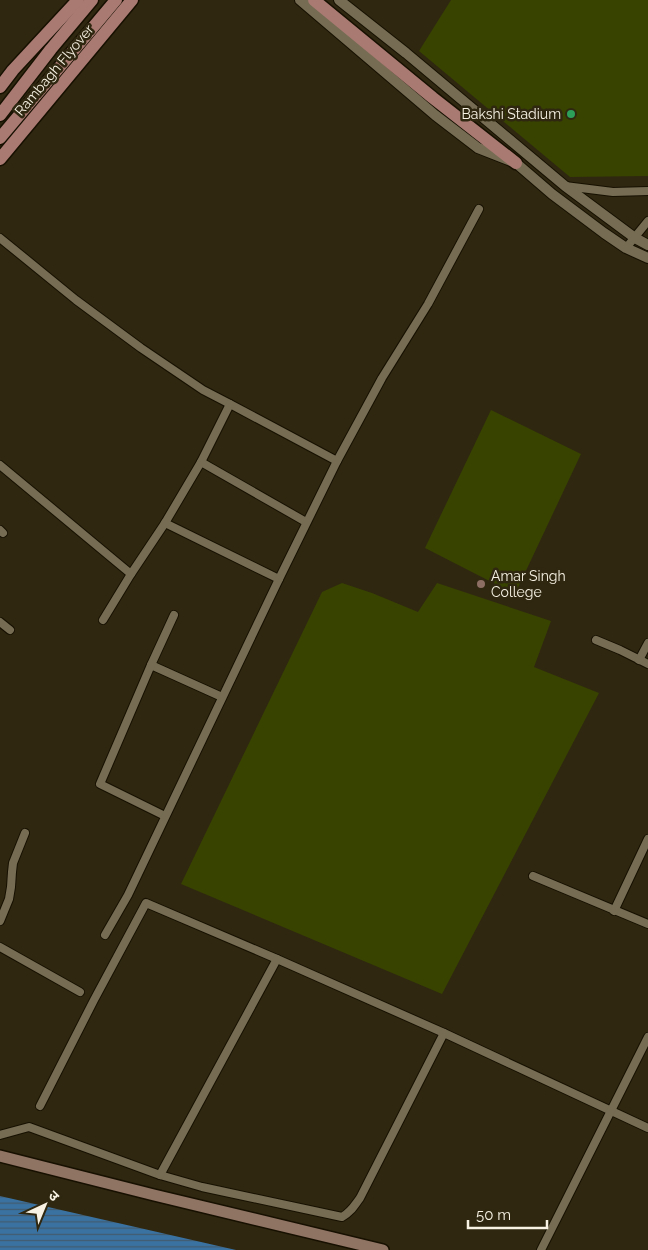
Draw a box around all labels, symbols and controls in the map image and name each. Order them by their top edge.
street label: Rambagh Flyover [11,21,97,119]
place label: Bakshi Stadium [461,106,561,122]
marker: Bakshi Stadium [565,108,577,120]
place label: Amar Singh College [491,568,566,600]
marker: Amar Singh College [475,578,487,590]
north arrow [20,1180,70,1230]
text: उ [46,1187,63,1205]
scale bar [468,1198,547,1230]
text: 50 m [476,1206,511,1224]

